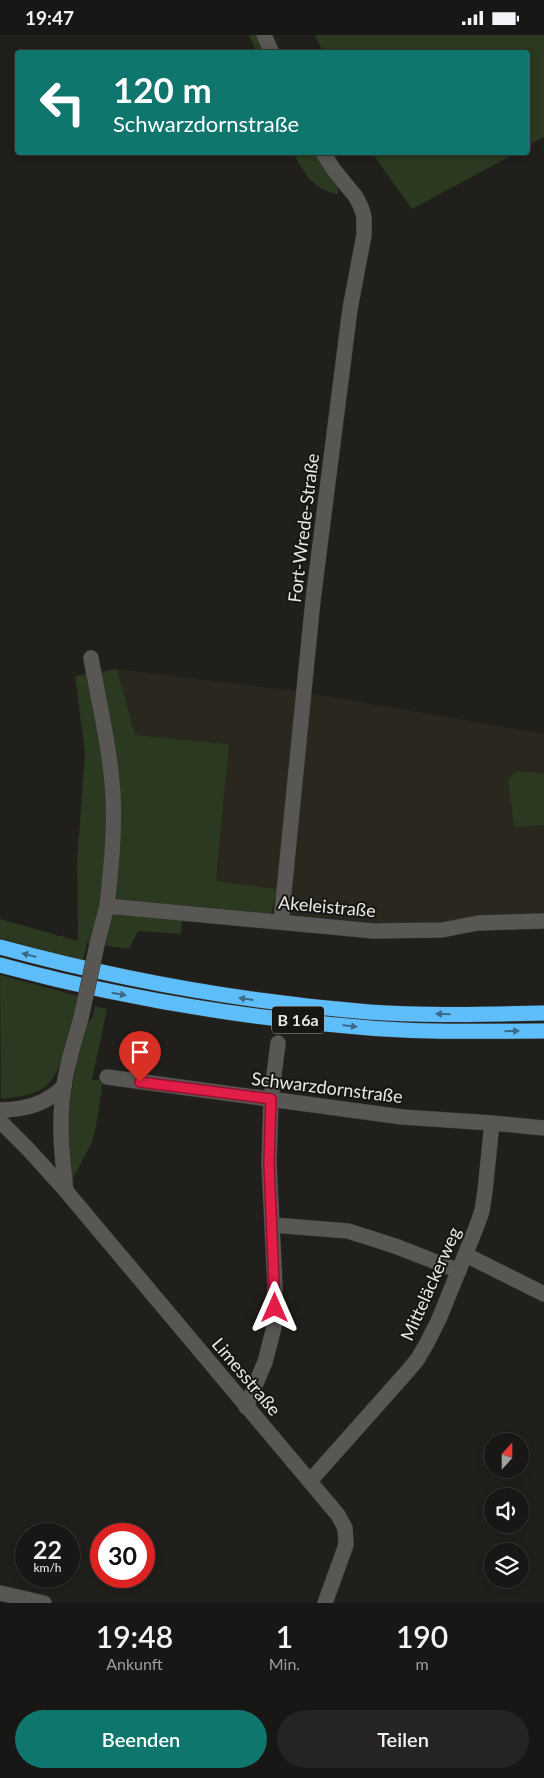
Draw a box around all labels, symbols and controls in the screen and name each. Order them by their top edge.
text: 19:47 [25,6,74,29]
text: 120 m [113,68,212,110]
icon: left [30,70,95,135]
text: Schwarzdornstraße [113,110,299,137]
street label: Fort-Wrede-Straße [283,452,323,604]
street label: Akeleistraße [277,891,377,921]
one-way arrow [22,951,37,959]
one-way arrow [112,991,128,999]
one-way arrow [238,994,254,1002]
road number: B 16a [272,1007,324,1033]
one-way arrow [435,1010,451,1018]
one-way arrow [342,1022,358,1030]
one-way arrow [504,1027,520,1035]
pin [119,1031,161,1082]
icon: arrive [126,1038,154,1066]
street label: Schwarzdornstraße [250,1067,404,1107]
street label: Mitteläckerweg [395,1223,465,1344]
position arrow [248,1281,300,1333]
street label: Limesstraße [208,1333,286,1420]
north arrow [484,1433,529,1477]
map controls [484,1433,529,1588]
button: sound [484,1488,529,1533]
speed limit sign: 30 [90,1523,155,1588]
text: 22 [33,1534,62,1564]
button: layers [484,1543,529,1588]
text: km/h [33,1560,62,1575]
text: 19:48 [96,1618,173,1654]
text: 1 [276,1618,293,1654]
text: 190 [396,1618,448,1654]
text: Ankunft [106,1654,163,1673]
text: Min. [269,1654,300,1673]
text: m [415,1654,429,1673]
button: Beenden [15,1710,267,1768]
button: Teilen [277,1710,529,1768]

